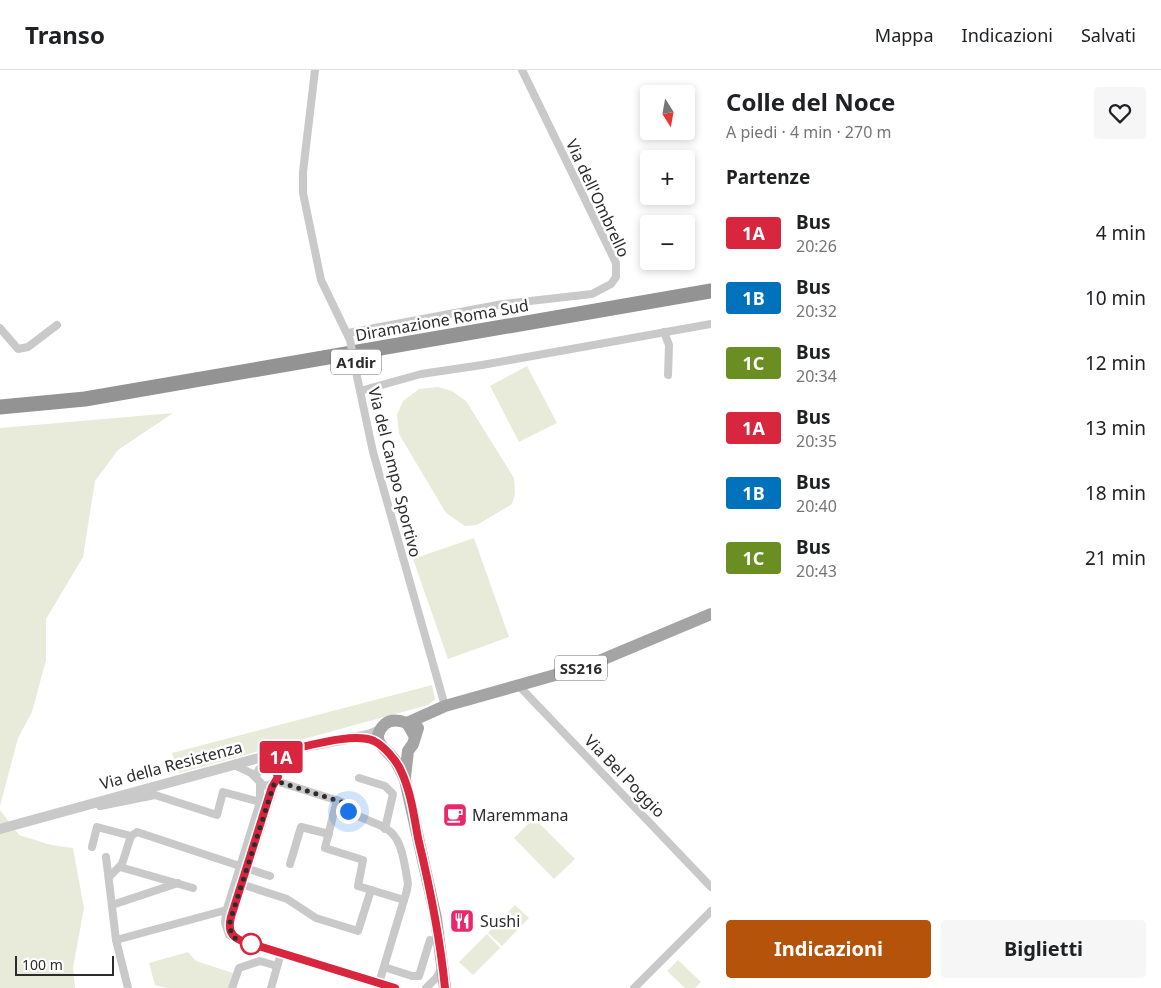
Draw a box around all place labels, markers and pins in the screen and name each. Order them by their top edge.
cafe icon: Maremmana [442,802,468,828]
place label: Maremmana [472,804,569,826]
restaurant icon: Sushi [449,908,475,934]
place label: Sushi [480,910,520,932]
unlabelled marker [240,933,262,955]

